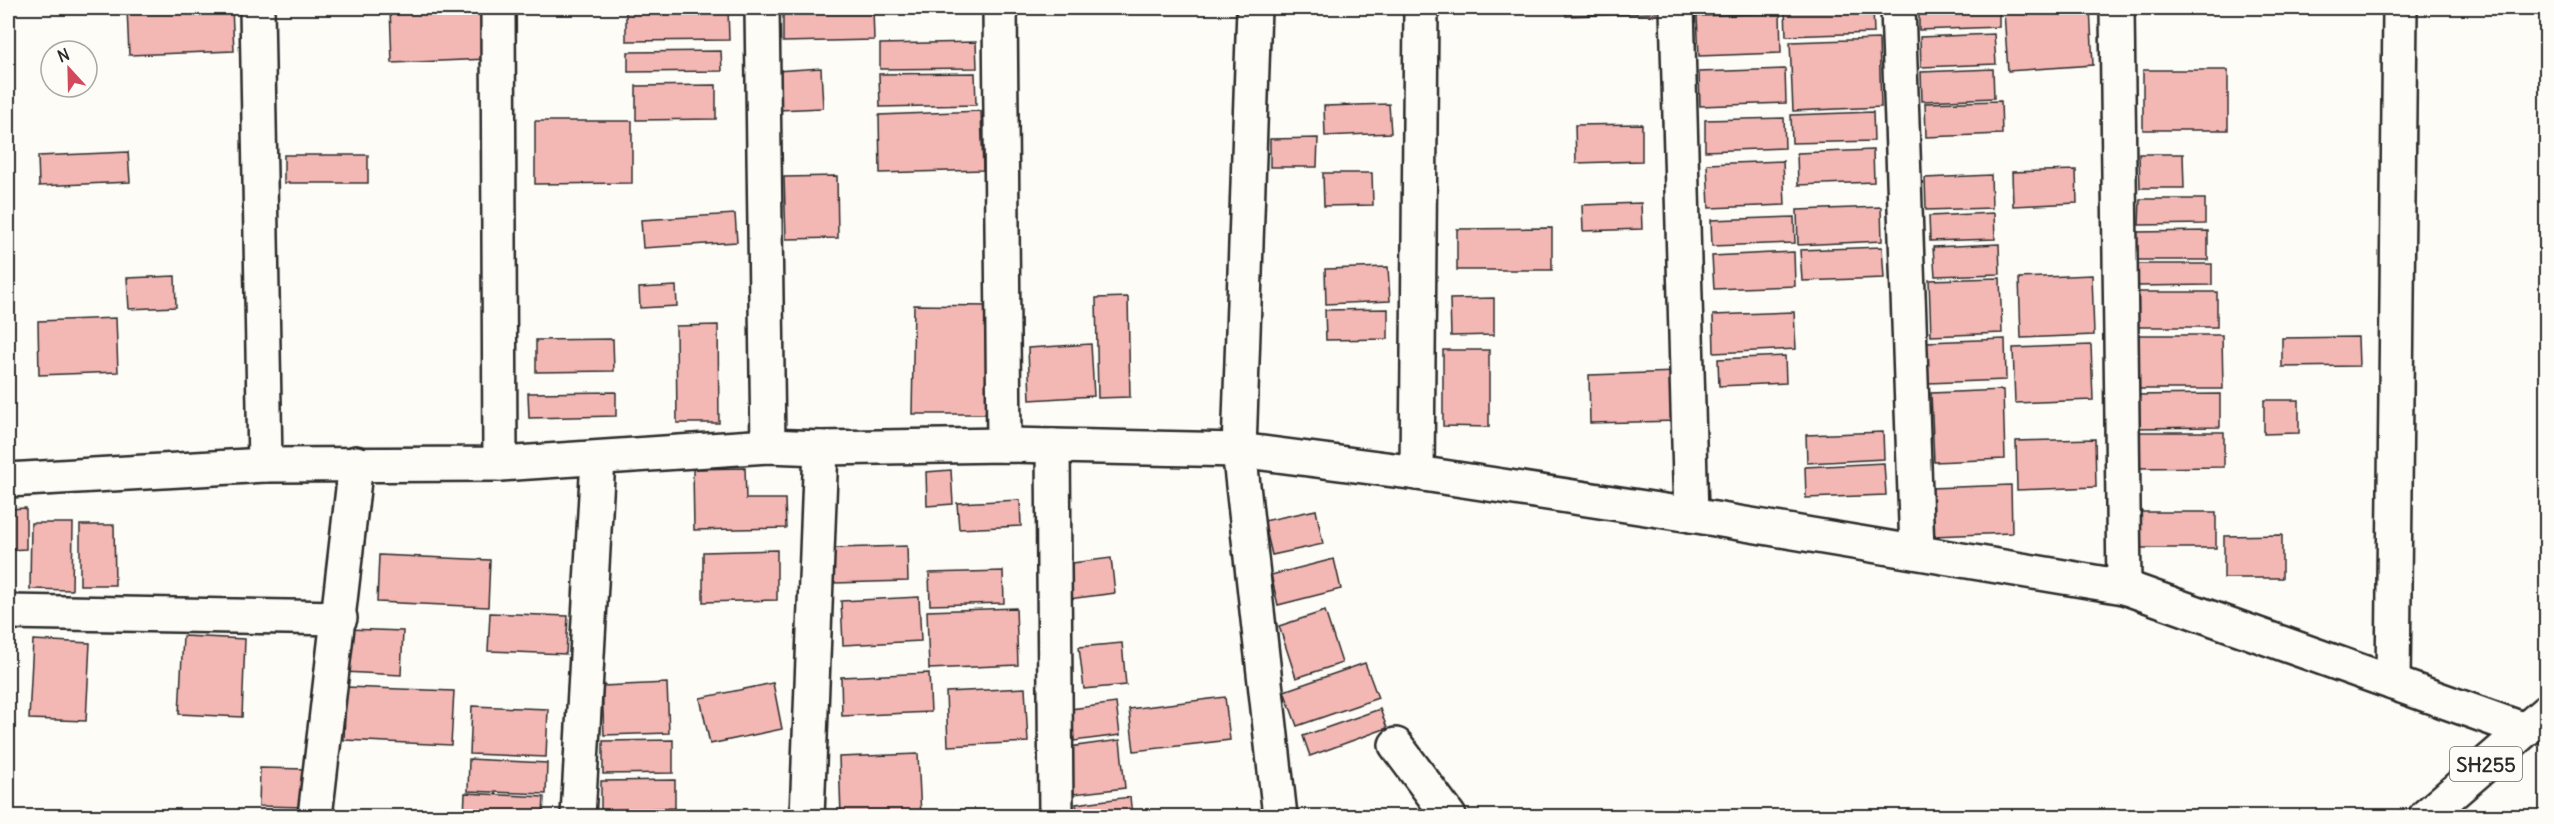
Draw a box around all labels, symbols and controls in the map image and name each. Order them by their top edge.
north arrow [39,39,99,99]
text: N [55,44,72,66]
road number: SH255 [2450,747,2522,781]

